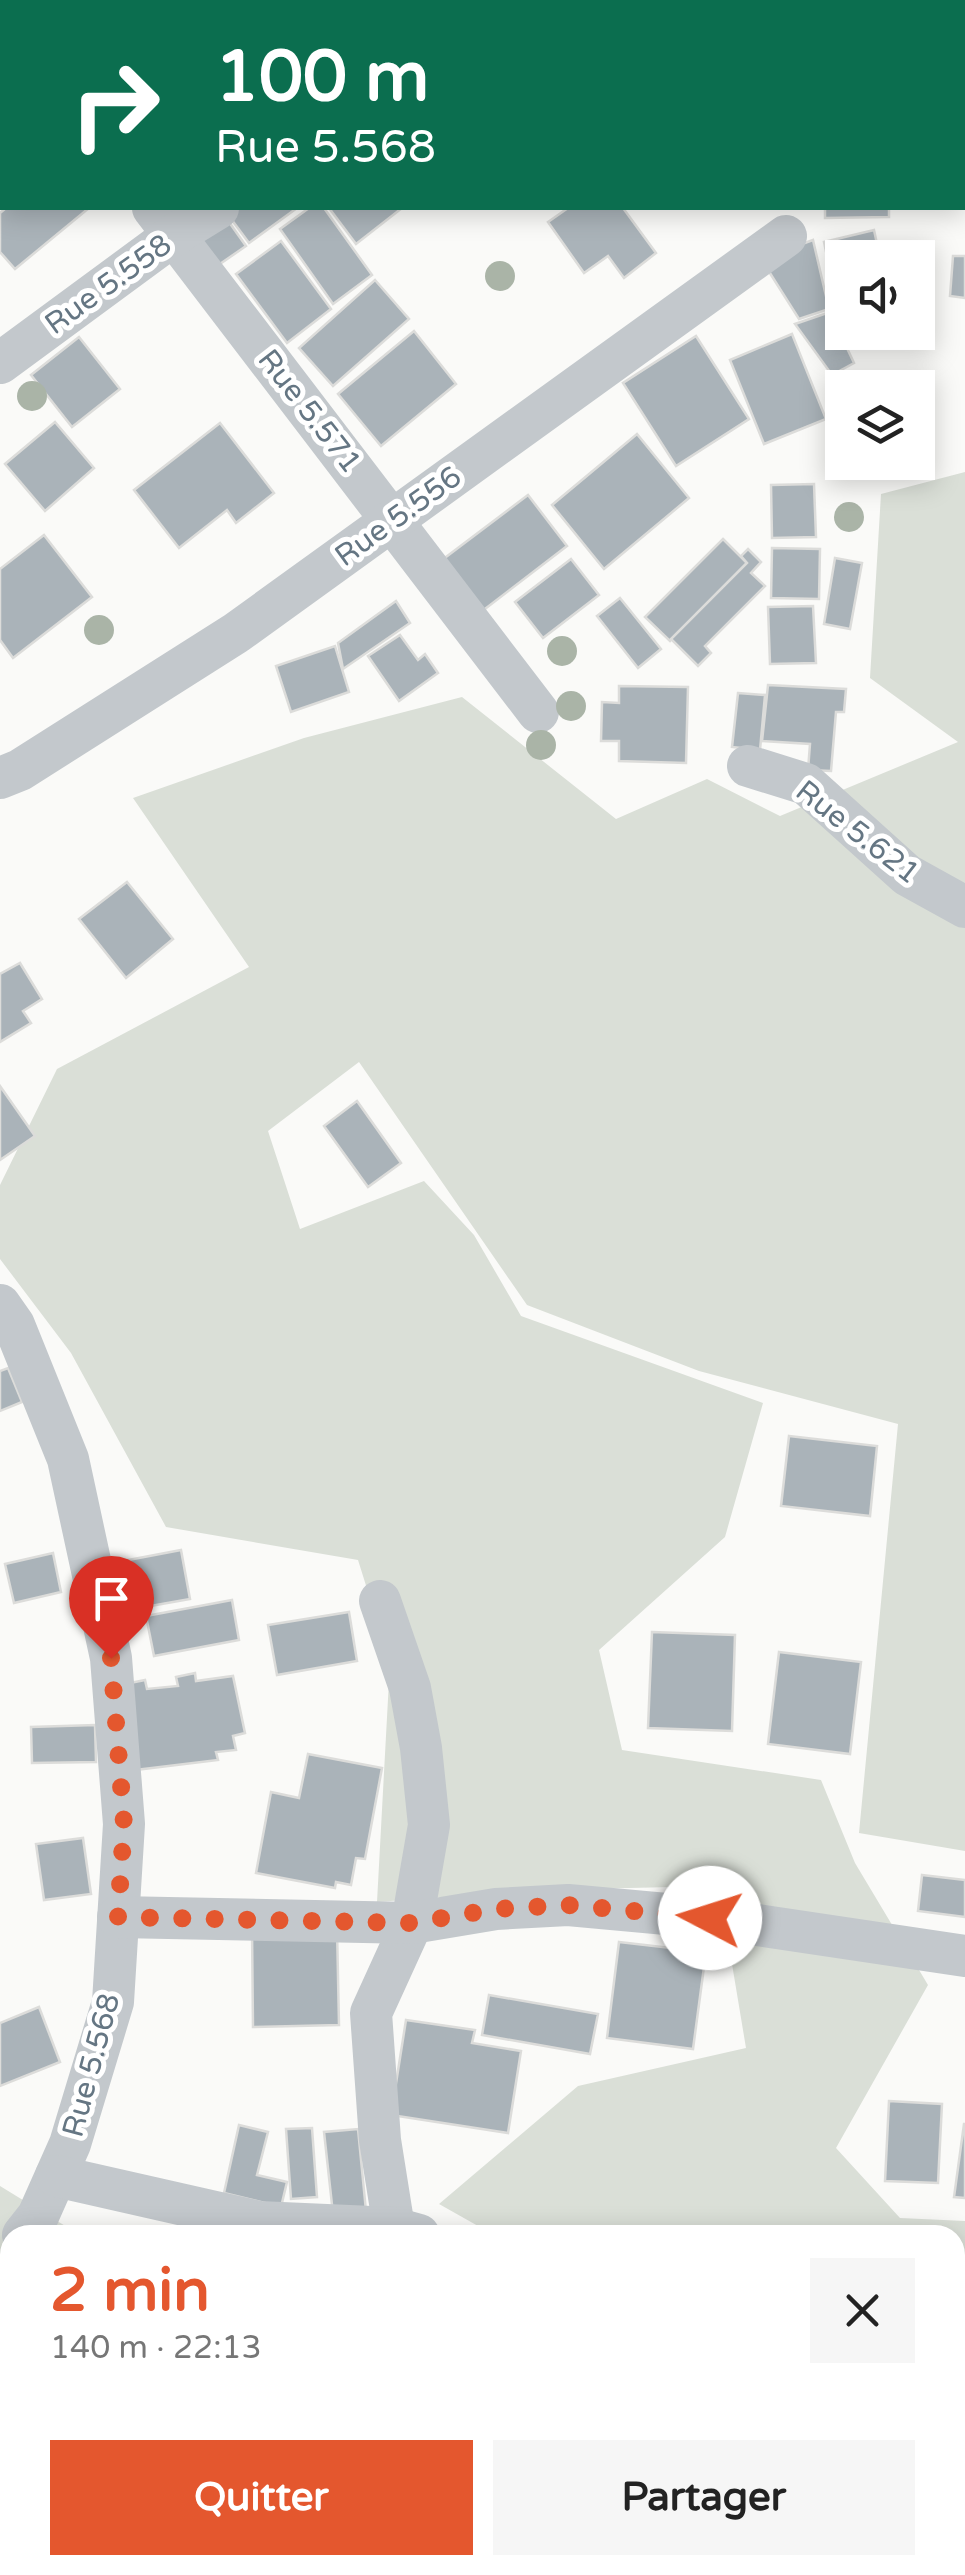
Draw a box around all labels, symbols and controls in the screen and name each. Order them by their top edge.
text: 100 m [215,36,429,120]
icon: right [50,40,180,170]
text: Rue 5.568 [215,121,436,175]
street label: Rue 5.558 [38,226,179,343]
map controls [825,240,935,480]
button: sound [825,240,935,350]
street label: Rue 5.571 [250,342,370,481]
button: layers [825,370,935,480]
street label: Rue 5.556 [328,458,469,575]
street label: Rue 5.621 [788,772,927,892]
pin [69,1556,154,1659]
icon: arrive [84,1571,139,1626]
position arrow [658,1866,762,1970]
street label: Rue 5.568 [55,1989,128,2141]
text: 2 min [50,2255,210,2327]
button: close [810,2258,915,2363]
text: 140 m · 22:13 [50,2329,262,2367]
button: Quitter [50,2440,473,2555]
button: Partager [493,2440,915,2555]

